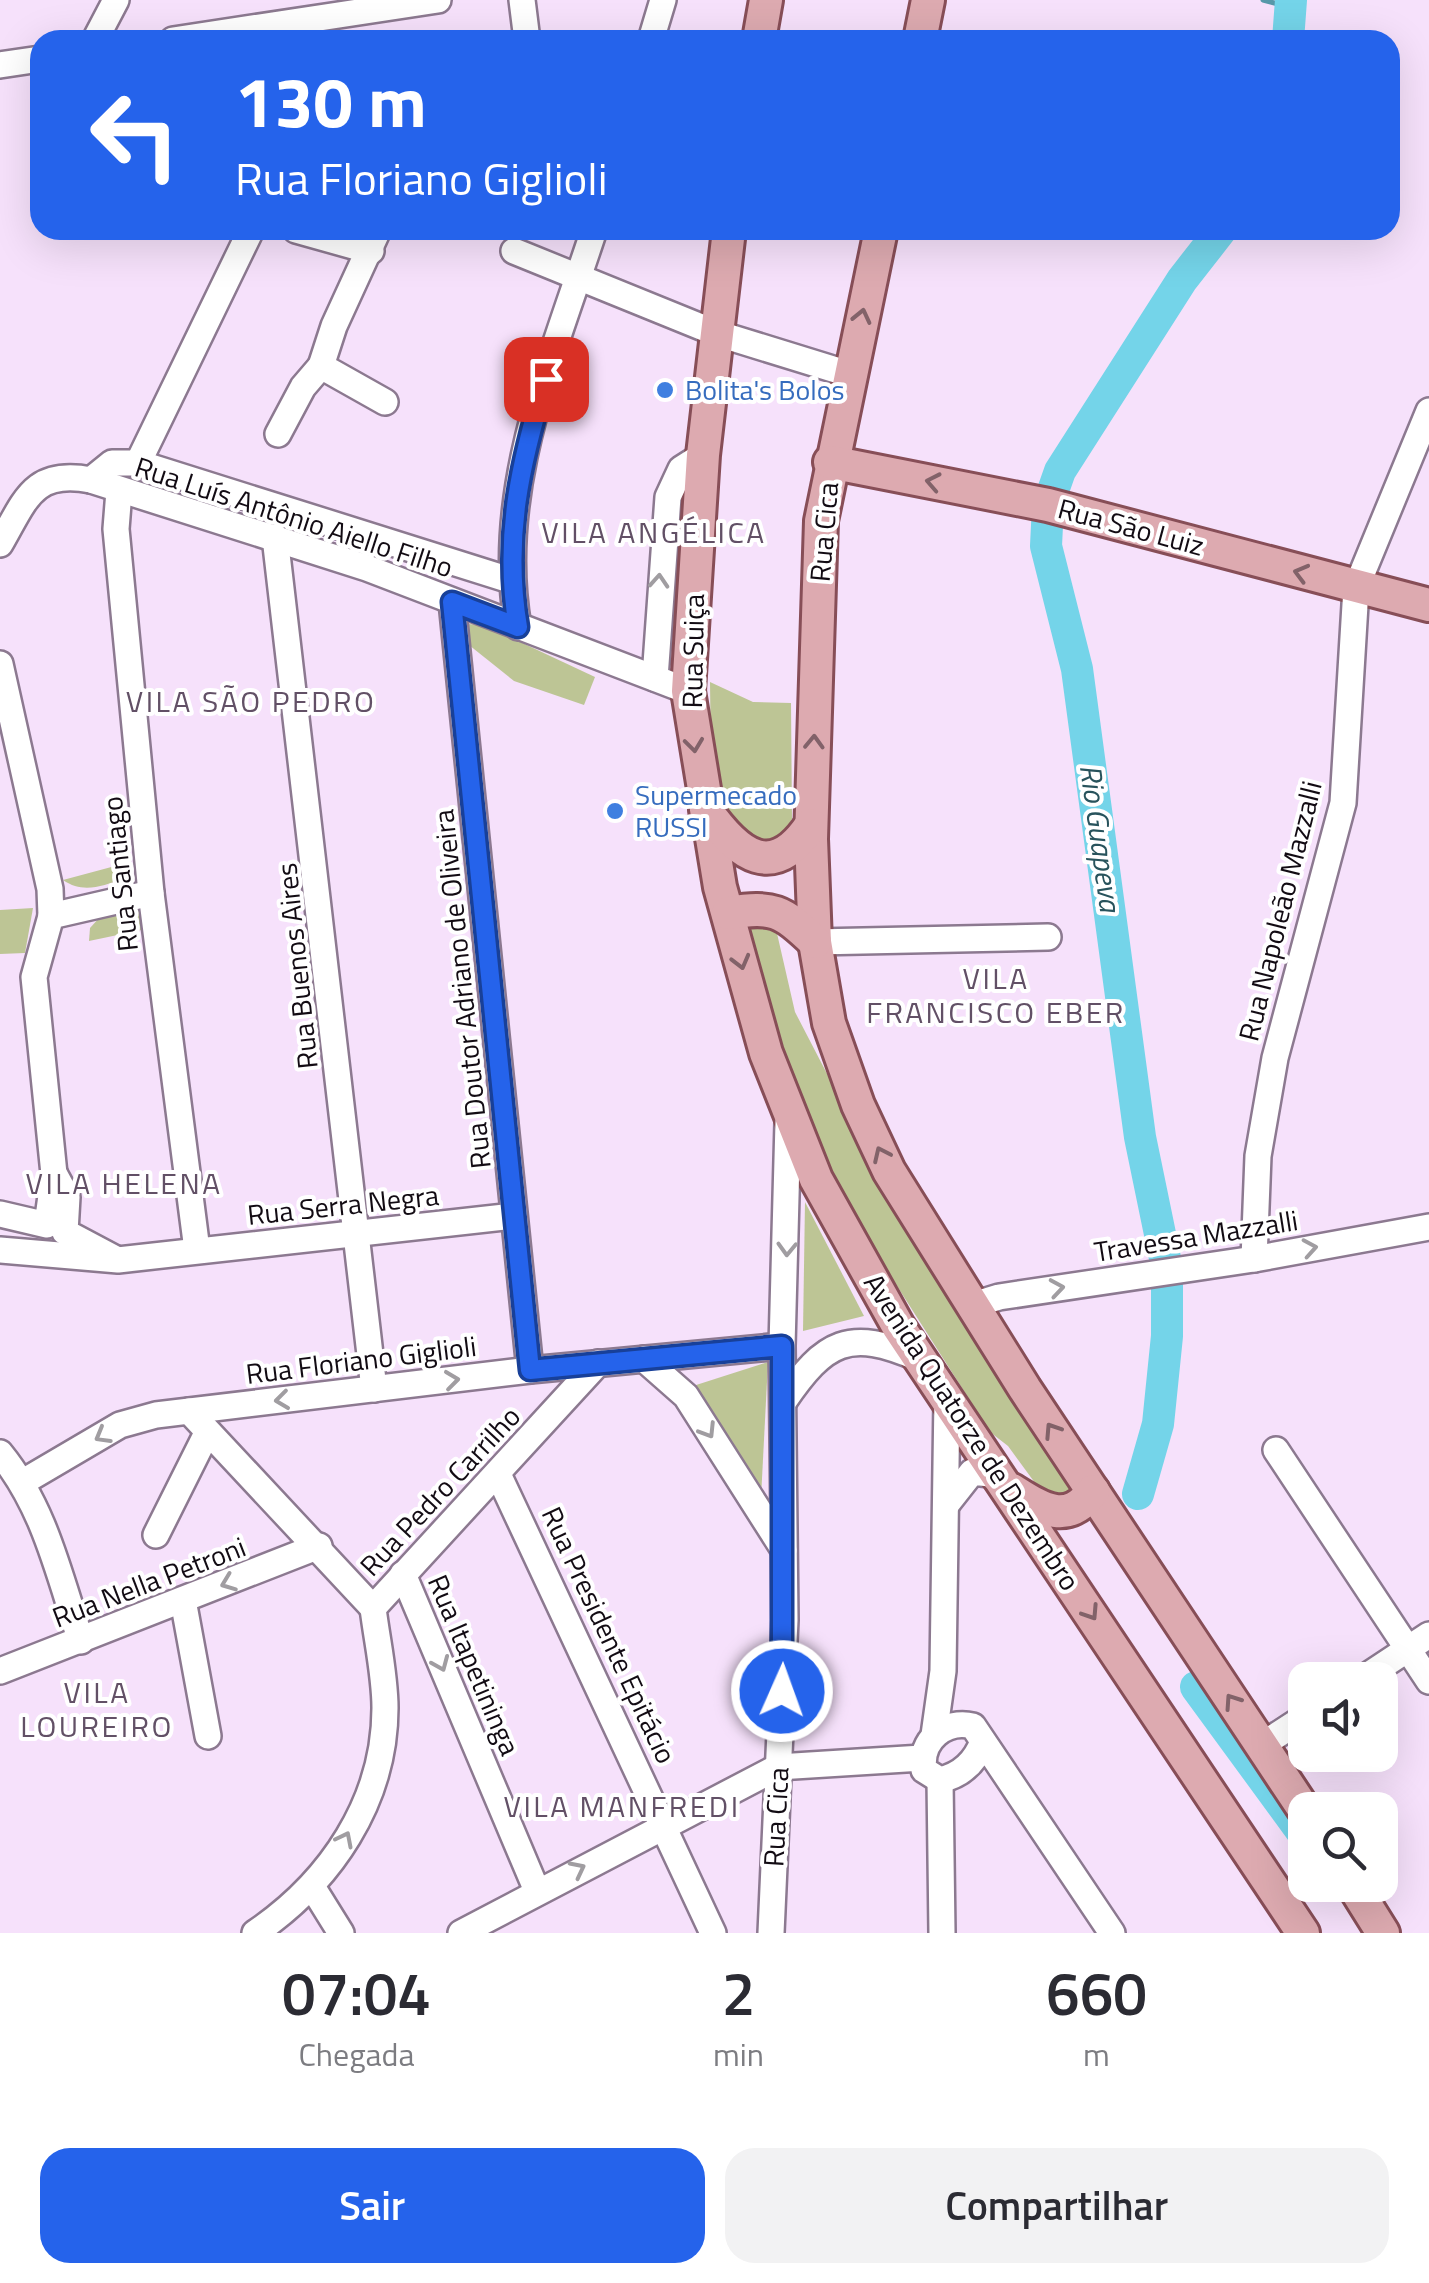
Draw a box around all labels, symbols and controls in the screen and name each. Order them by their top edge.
text: 130 m [235,48,427,154]
icon: left [70,70,200,200]
text: Rua Floriano Giglioli [235,144,608,212]
one-way arrow [850,308,871,325]
pin [504,337,589,422]
icon: arrive [519,352,574,407]
place label: Bolita's Bolos [685,368,845,411]
marker: Bolita's Bolos [654,379,676,401]
street label: Rua Luís Antônio Aiello Filho [130,445,459,588]
one-way arrow [925,472,942,493]
street label: Rua Cica [798,480,849,584]
street label: Rua São Luiz [1053,486,1209,567]
district label: VILA ANGÉLICA [541,509,767,555]
one-way arrow [1293,563,1310,584]
one-way arrow [648,573,670,589]
street label: Rua Suiça [670,593,715,709]
district label: VILA SÃO PEDRO [126,678,376,724]
one-way arrow [803,733,824,749]
one-way arrow [683,737,704,753]
water label: Rio Guapeva [1068,761,1134,917]
place label: Supermecado RUSSI [635,773,797,848]
street label: Rua Napoleão Mazzalli [1226,776,1333,1045]
street label: Rua Santiago [90,794,149,954]
marker: Supermecado RUSSI [604,800,626,822]
street label: Rua Doutor Adriano de Oliveira [421,807,502,1171]
street label: Rua Buenos Aires [264,861,329,1071]
one-way arrow [730,952,751,970]
district label: VILA FRANCISCO EBER [866,955,1126,1035]
one-way arrow [873,1146,893,1164]
district label: VILA HELENA [25,1160,223,1206]
street label: Rua Serra Negra [245,1173,441,1236]
street label: Travessa Mazzalli [1091,1198,1301,1273]
one-way arrow [1301,1239,1318,1260]
one-way arrow [776,1242,797,1258]
street label: Avenida Quatorze de Dezembro [853,1265,1091,1599]
one-way arrow [1049,1278,1065,1299]
street label: Rua Floriano Giglioli [243,1324,479,1395]
one-way arrow [444,1370,461,1391]
one-way arrow [273,1389,289,1410]
street label: Rua Pedro Carrilho [349,1396,530,1585]
one-way arrow [696,1420,715,1438]
one-way arrow [1046,1422,1065,1440]
one-way arrow [95,1423,113,1443]
street label: Rua Presidente Epitácio [531,1499,688,1770]
street label: Rua Nella Petroni [46,1525,252,1638]
street label: Rua Itapetininga [417,1568,532,1762]
one-way arrow [221,1571,238,1591]
one-way arrow [1079,1602,1097,1621]
position arrow [730,1639,834,1743]
one-way arrow [429,1654,449,1672]
map controls [1288,1662,1398,1902]
button: sound [1288,1662,1398,1772]
district label: VILA LOUREIRO [20,1669,174,1749]
one-way arrow [1225,1693,1244,1711]
street label: Rua Cica [751,1766,800,1868]
district label: VILA MANFREDI [503,1783,741,1829]
button: search [1288,1792,1398,1902]
one-way arrow [333,1831,352,1849]
one-way arrow [567,1862,585,1881]
text: 07:04 [282,1947,431,2038]
text: 2 [722,1947,755,2038]
text: 660 [1046,1947,1147,2038]
text: Chegada [298,2030,415,2078]
text: min [713,2030,764,2078]
text: m [1083,2030,1110,2078]
button: Sair [40,2148,705,2263]
button: Compartilhar [725,2148,1389,2263]

